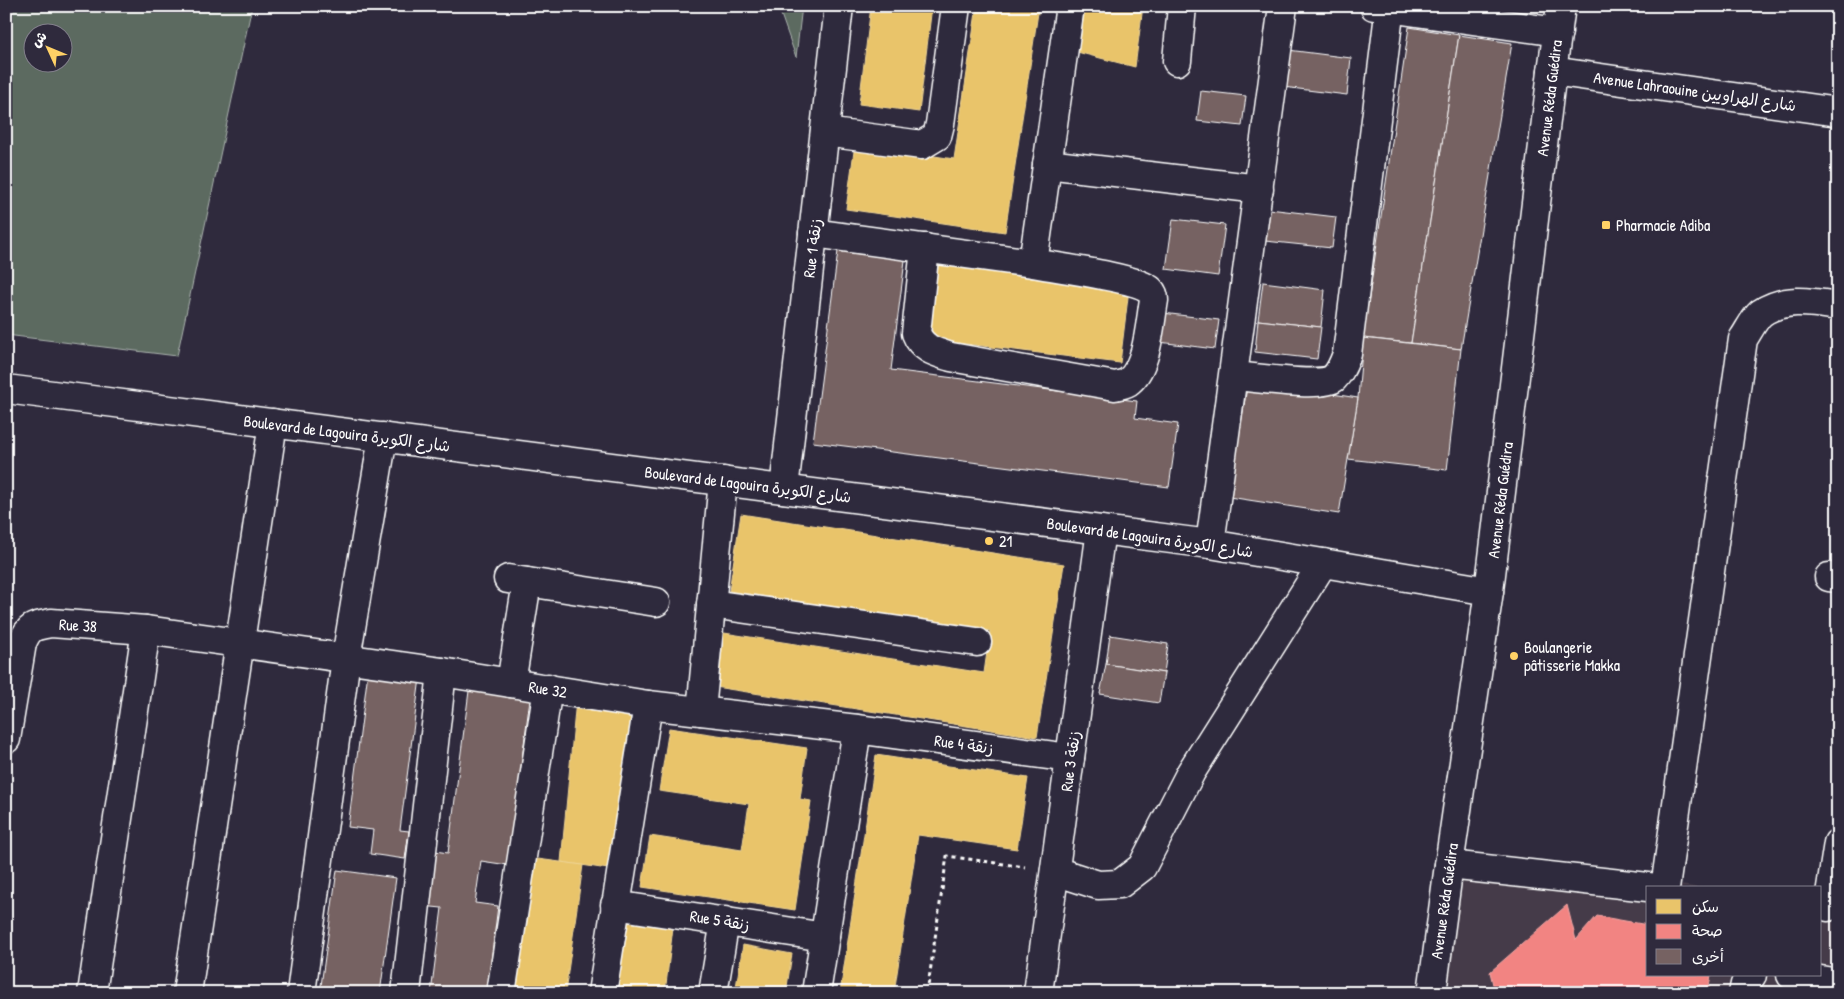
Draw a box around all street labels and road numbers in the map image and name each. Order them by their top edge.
street label: Avenue Réda Guédira [1531,39,1567,157]
street label: Avenue Lahraouine شارع الهراويين [1592,66,1798,117]
street label: Rue 1 زنقة [797,217,827,279]
street label: Boulevard de Lagouira شارع الكويرة [242,409,452,458]
street label: Avenue Réda Guédira [1482,441,1518,559]
street label: Boulevard de Lagouira شارع الكويرة [643,460,853,509]
street label: Boulevard de Lagouira شارع الكويرة [1045,512,1255,563]
street label: Rue 38 [58,613,98,637]
street label: Rue 32 [527,675,569,703]
street label: Rue 4 زنقة [933,729,995,759]
street label: Rue 3 زنقة [1055,729,1085,793]
street label: Avenue Réda Guédira [1425,842,1463,960]
street label: Rue 5 زنقة [688,904,752,936]

